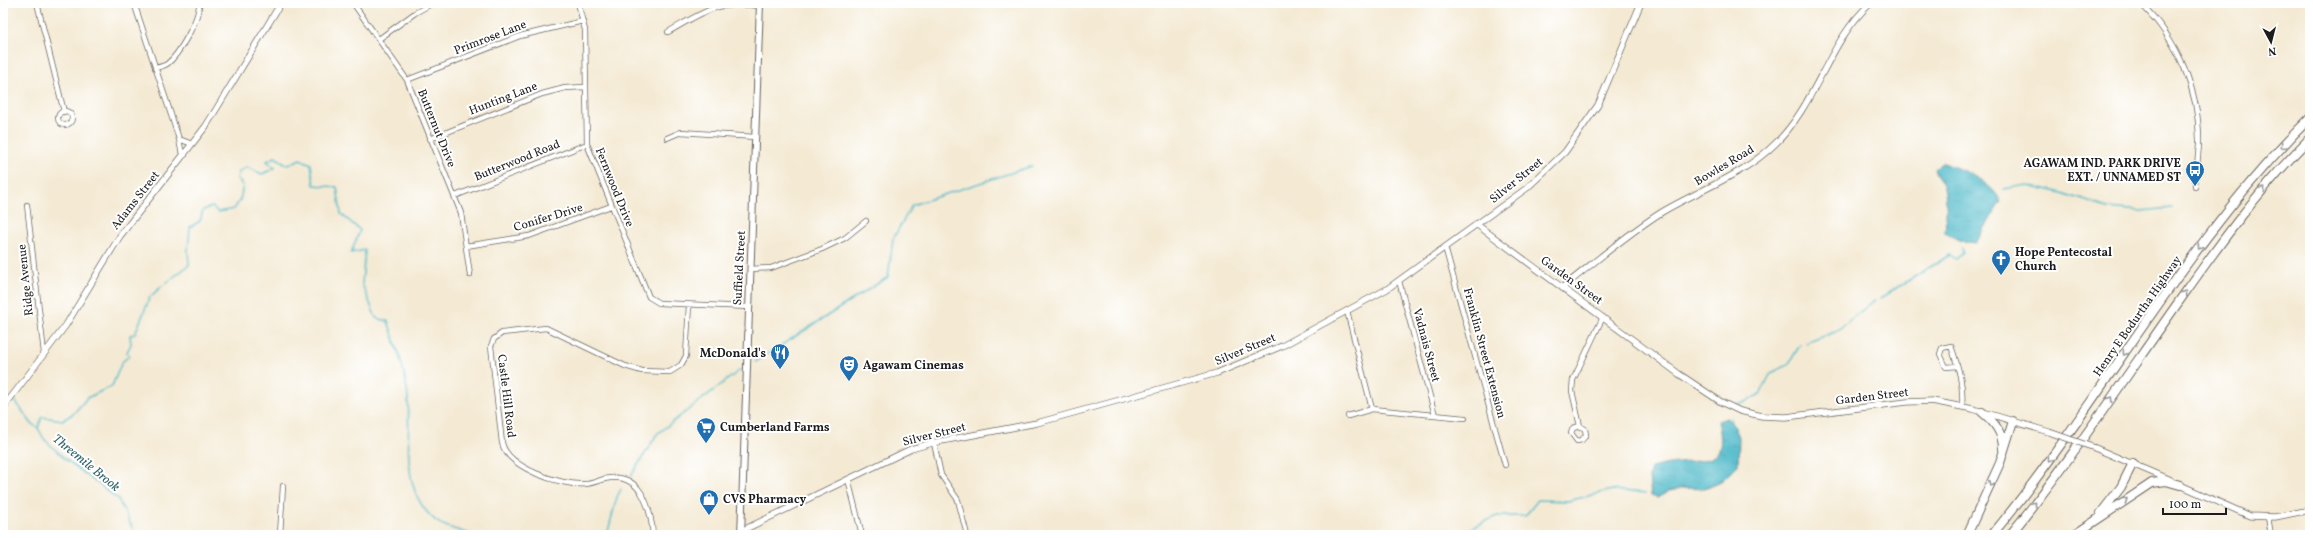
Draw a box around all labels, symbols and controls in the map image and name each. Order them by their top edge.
street label: Primrose Lane [452,17,529,59]
north arrow [2251,22,2291,62]
text: N [2267,43,2277,58]
street label: Hunting Lane [467,78,540,119]
street label: Butternut Drive [413,87,459,170]
street label: Butterwood Road [472,136,563,185]
one-way arrow [2280,141,2287,149]
street label: Bowles Road [1692,142,1758,190]
street label: Fernwood Drive [591,145,637,230]
street label: Silver Street [1486,154,1547,207]
place label: AGAWAM IND. PARK DRIVE EXT. / UNNAMED ST [2024,156,2181,186]
bus stop icon: AGAWAM IND. PARK DRIVE EXT. / UNNAMED ST [2184,159,2206,187]
street label: Adams Street [108,168,164,233]
one-way arrow [2258,186,2266,194]
street label: Conifer Drive [512,200,585,236]
street label: Suffield Street [730,230,750,306]
one-way arrow [2198,242,2205,249]
street label: Ridge Avenue [14,243,38,317]
place label: Hope Pentecostal Church [2015,245,2112,275]
church icon: Hope Pentecostal Church [1990,248,2012,276]
street label: Garden Street [1537,253,1606,309]
street label: Henry E Bodurtha Highway [2090,253,2186,380]
street label: Franklin Street Extension [1459,286,1509,420]
one-way arrow [2180,290,2188,297]
street label: Vadnais Street [1409,307,1444,384]
street label: Silver Street [1213,330,1278,370]
restaurant icon: McDonald's [769,342,791,370]
place label: McDonald's [700,346,766,362]
one-way arrow [2122,349,2130,356]
street label: Castle Hill Road [493,353,519,439]
theatre icon: Agawam Cinemas [838,354,860,382]
place label: Agawam Cinemas [863,358,964,374]
street label: Garden Street [1835,385,1909,409]
one-way arrow [2105,396,2113,403]
supermarket icon: Cumberland Farms [695,416,717,444]
street label: Silver Street [901,419,968,451]
place label: Cumberland Farms [720,420,830,436]
water label: Threemile Brook [48,431,123,496]
one-way arrow [2047,455,2055,462]
one-way arrow [1988,480,1996,487]
shop icon: CVS Pharmacy [698,488,720,516]
scale bar [2163,490,2226,516]
place label: CVS Pharmacy [723,492,806,508]
one-way arrow [2121,497,2128,505]
text: 100 m [2169,497,2202,513]
one-way arrow [2029,502,2036,509]

